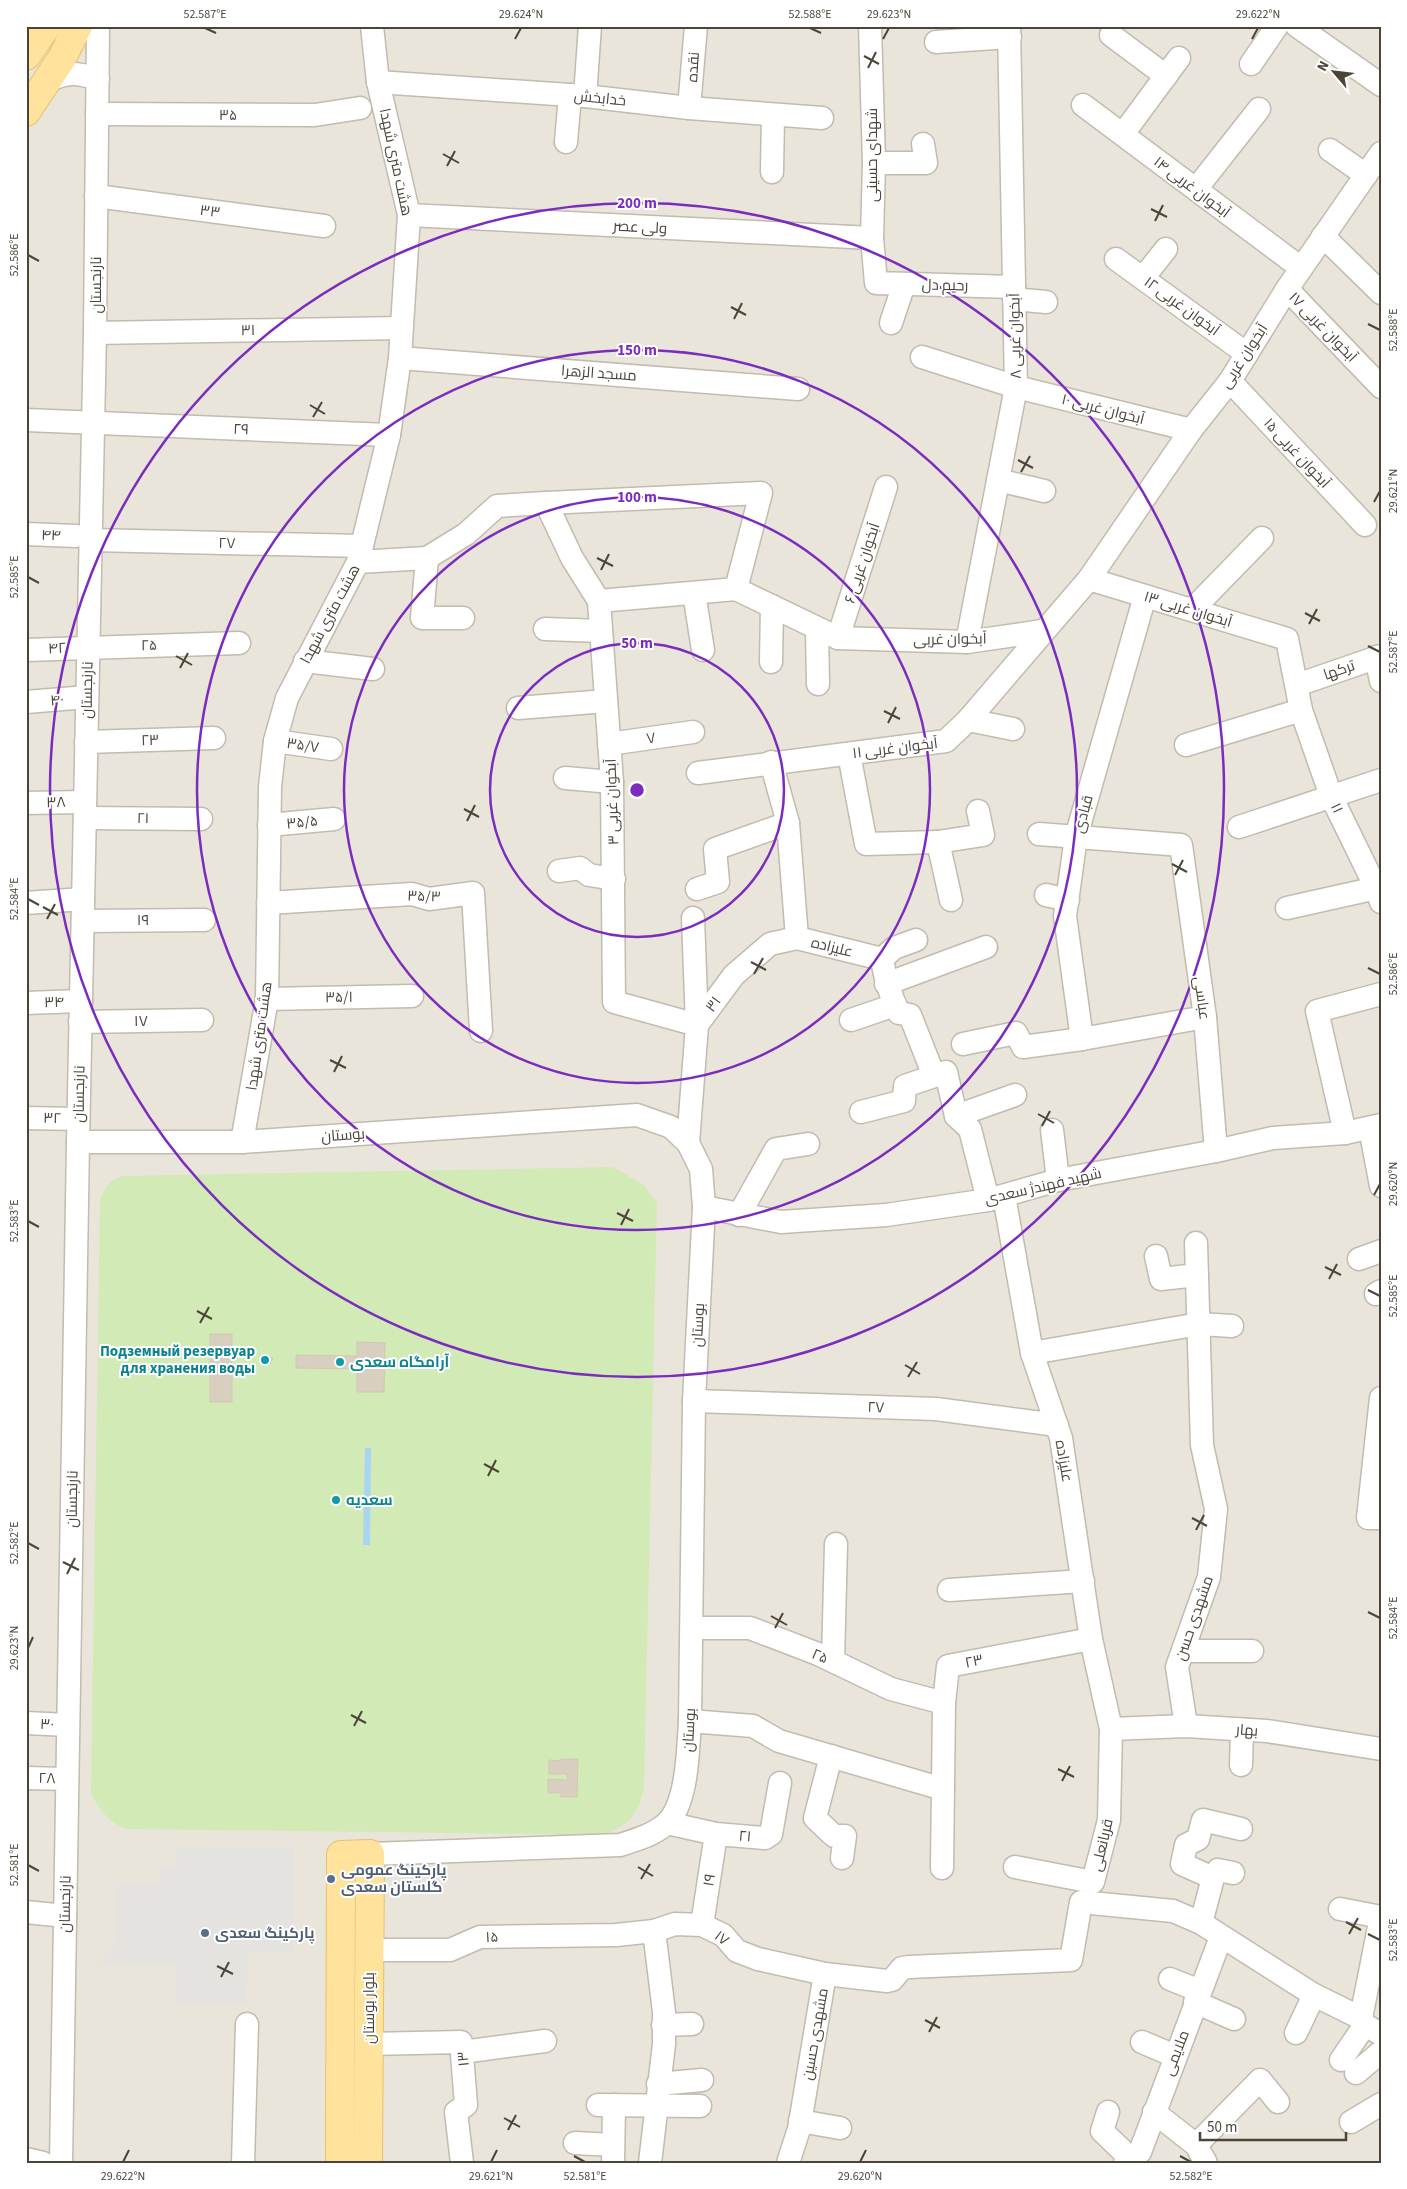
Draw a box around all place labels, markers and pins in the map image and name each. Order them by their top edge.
centre of rings [628,781,646,799]
place label: Подземный резервуар для хранения воды [100,1341,255,1379]
place label: آرامگاه سعدی [350,1352,450,1373]
marker: Подземный резервуар для хранения воды [259,1354,271,1366]
marker: آرامگاه سعدی [334,1356,346,1368]
place label: سعدیه [346,1490,393,1511]
marker: سعدیه [330,1494,342,1506]
place label: پارکینگ عمومی گلستان سعدی [341,1860,447,1898]
marker: پارکینگ عمومی گلستان سعدی [325,1873,337,1885]
place label: پارکینگ سعدی [215,1923,315,1944]
marker: پارکینگ سعدی [199,1927,211,1939]

